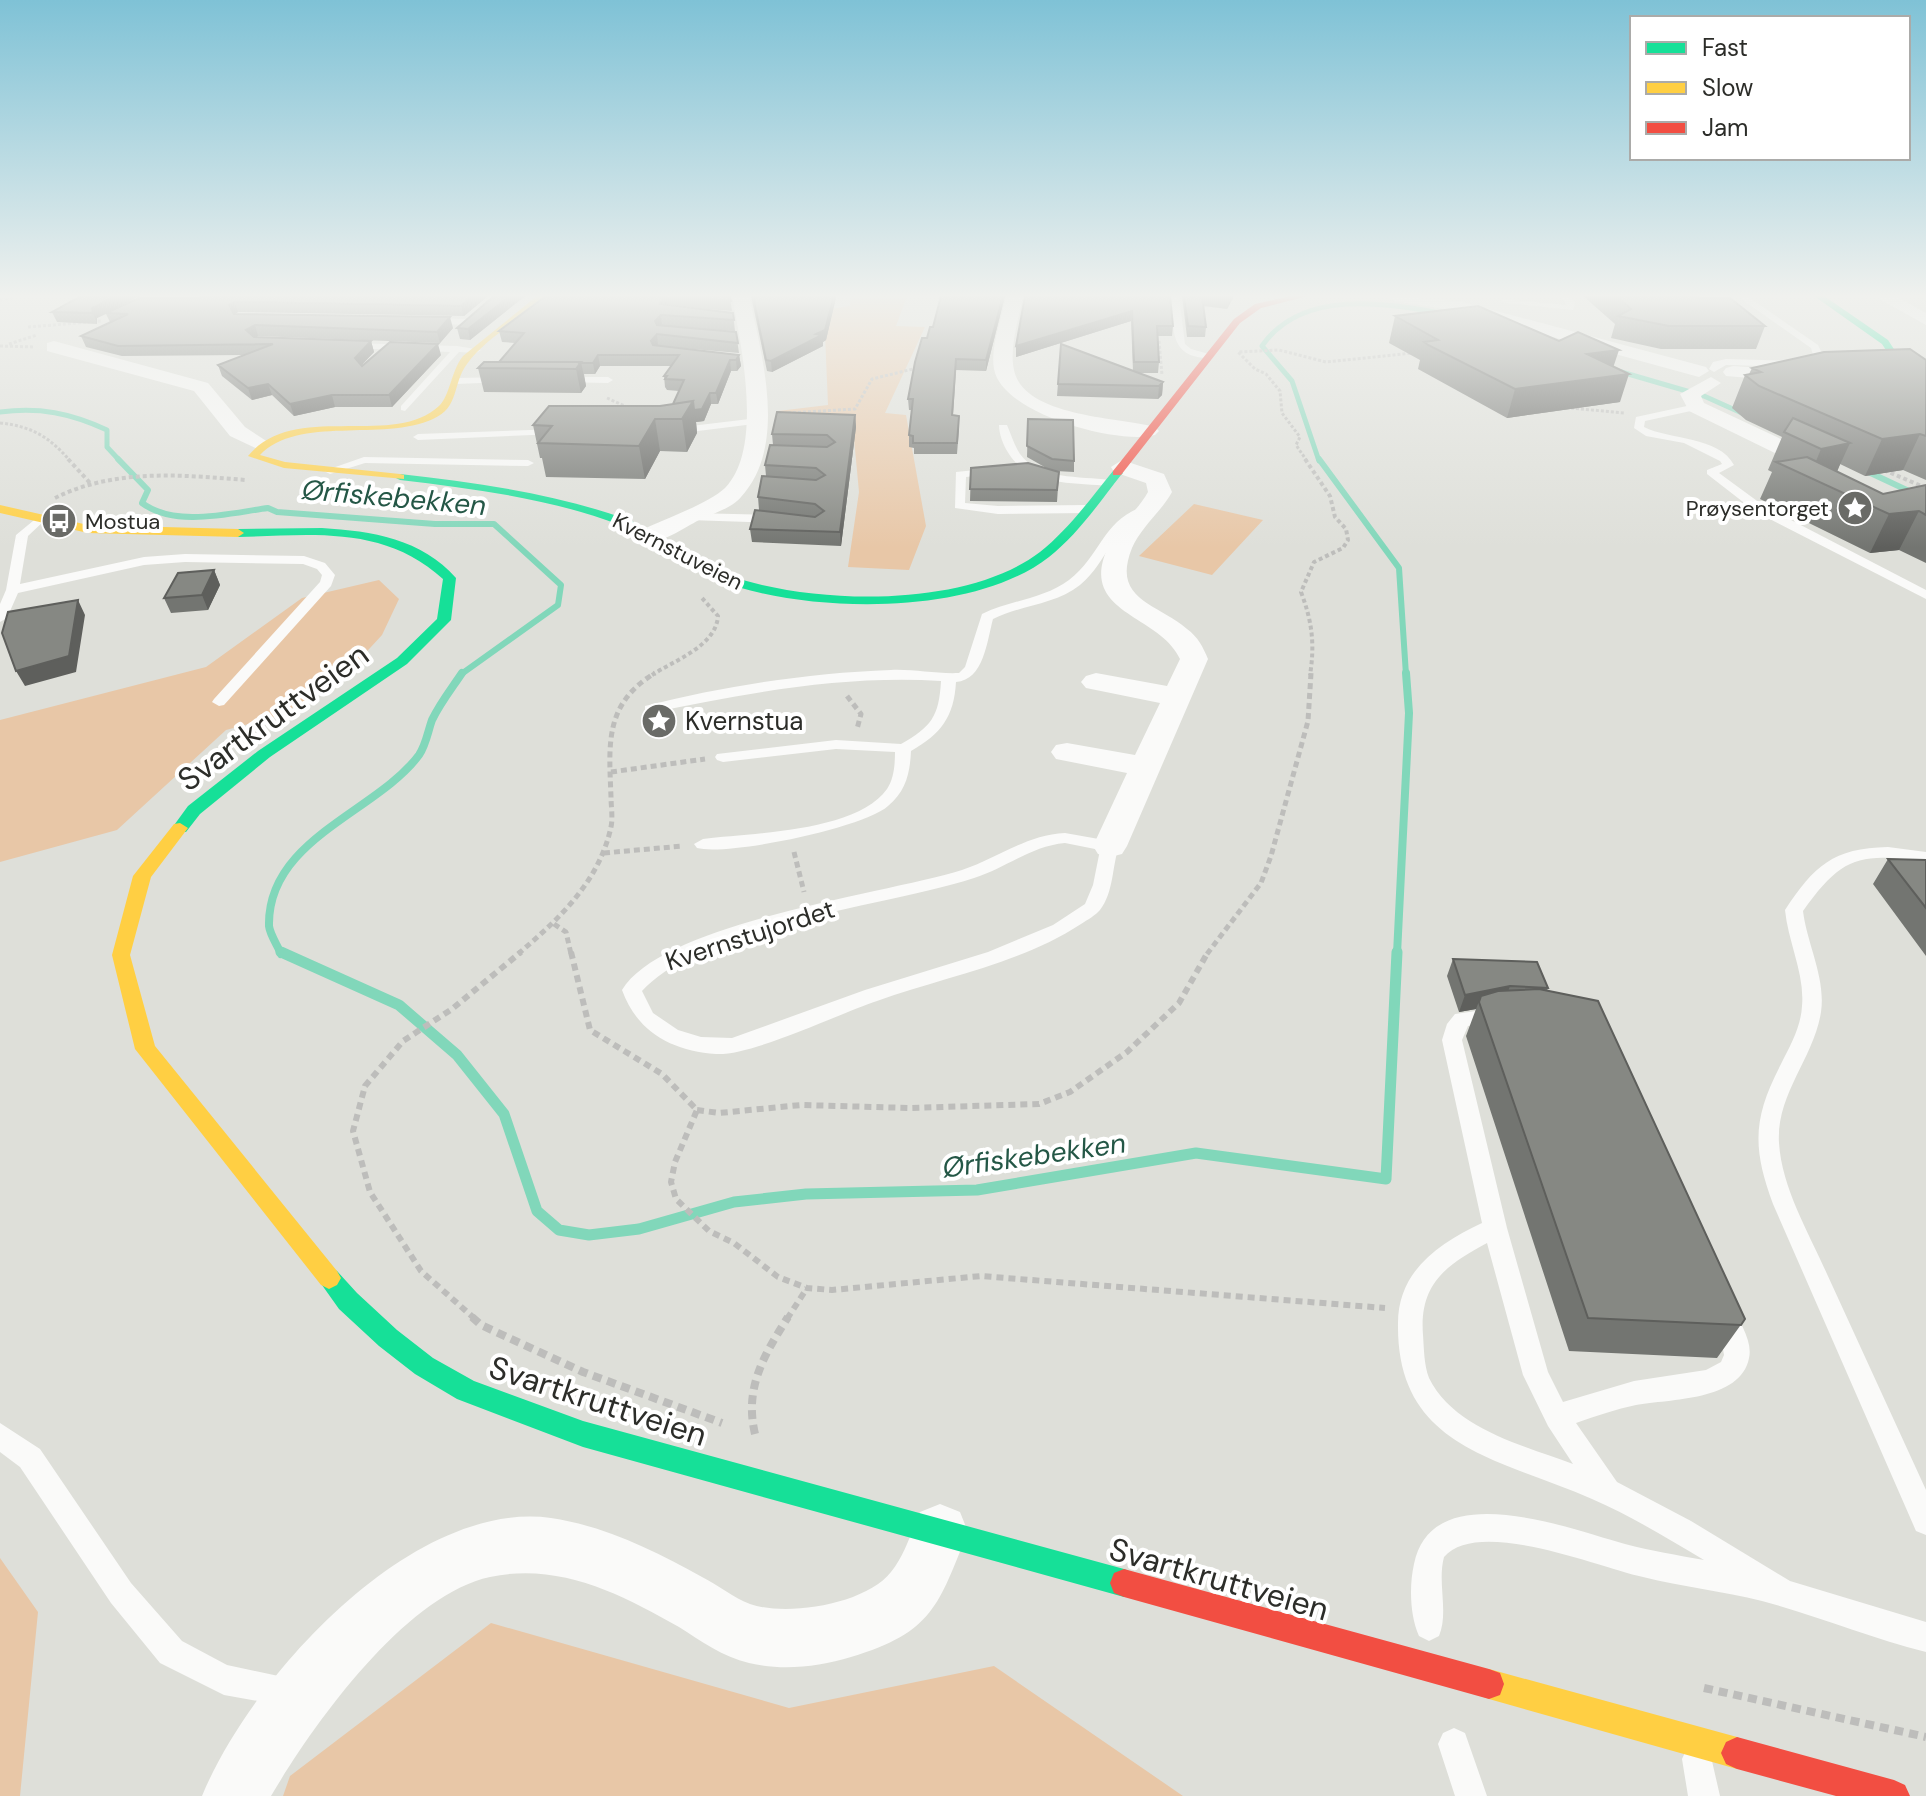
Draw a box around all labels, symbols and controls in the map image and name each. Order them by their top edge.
legend [1630,16,1910,160]
text: Fast [1702,32,1748,63]
text: Slow [1702,72,1753,103]
text: Jam [1702,112,1748,143]
water label: Ørfiskebekken [299,471,488,524]
place icon: Prøysentorget [1836,489,1874,527]
place label: Prøysentorget [1686,494,1829,523]
bus stop icon: Mostua [40,502,78,540]
street label: Kvernstuveien [608,506,748,597]
place label: Mostua [85,507,160,536]
street label: Svartkruttveien [169,634,377,800]
place icon: Kvernstua [640,702,678,740]
place label: Kvernstua [685,704,803,738]
street label: Kvernstujordet [661,892,839,978]
water label: Ørfiskebekken [939,1124,1128,1187]
street label: Svartkruttveien [484,1346,712,1456]
street label: Svartkruttveien [1104,1528,1334,1630]

